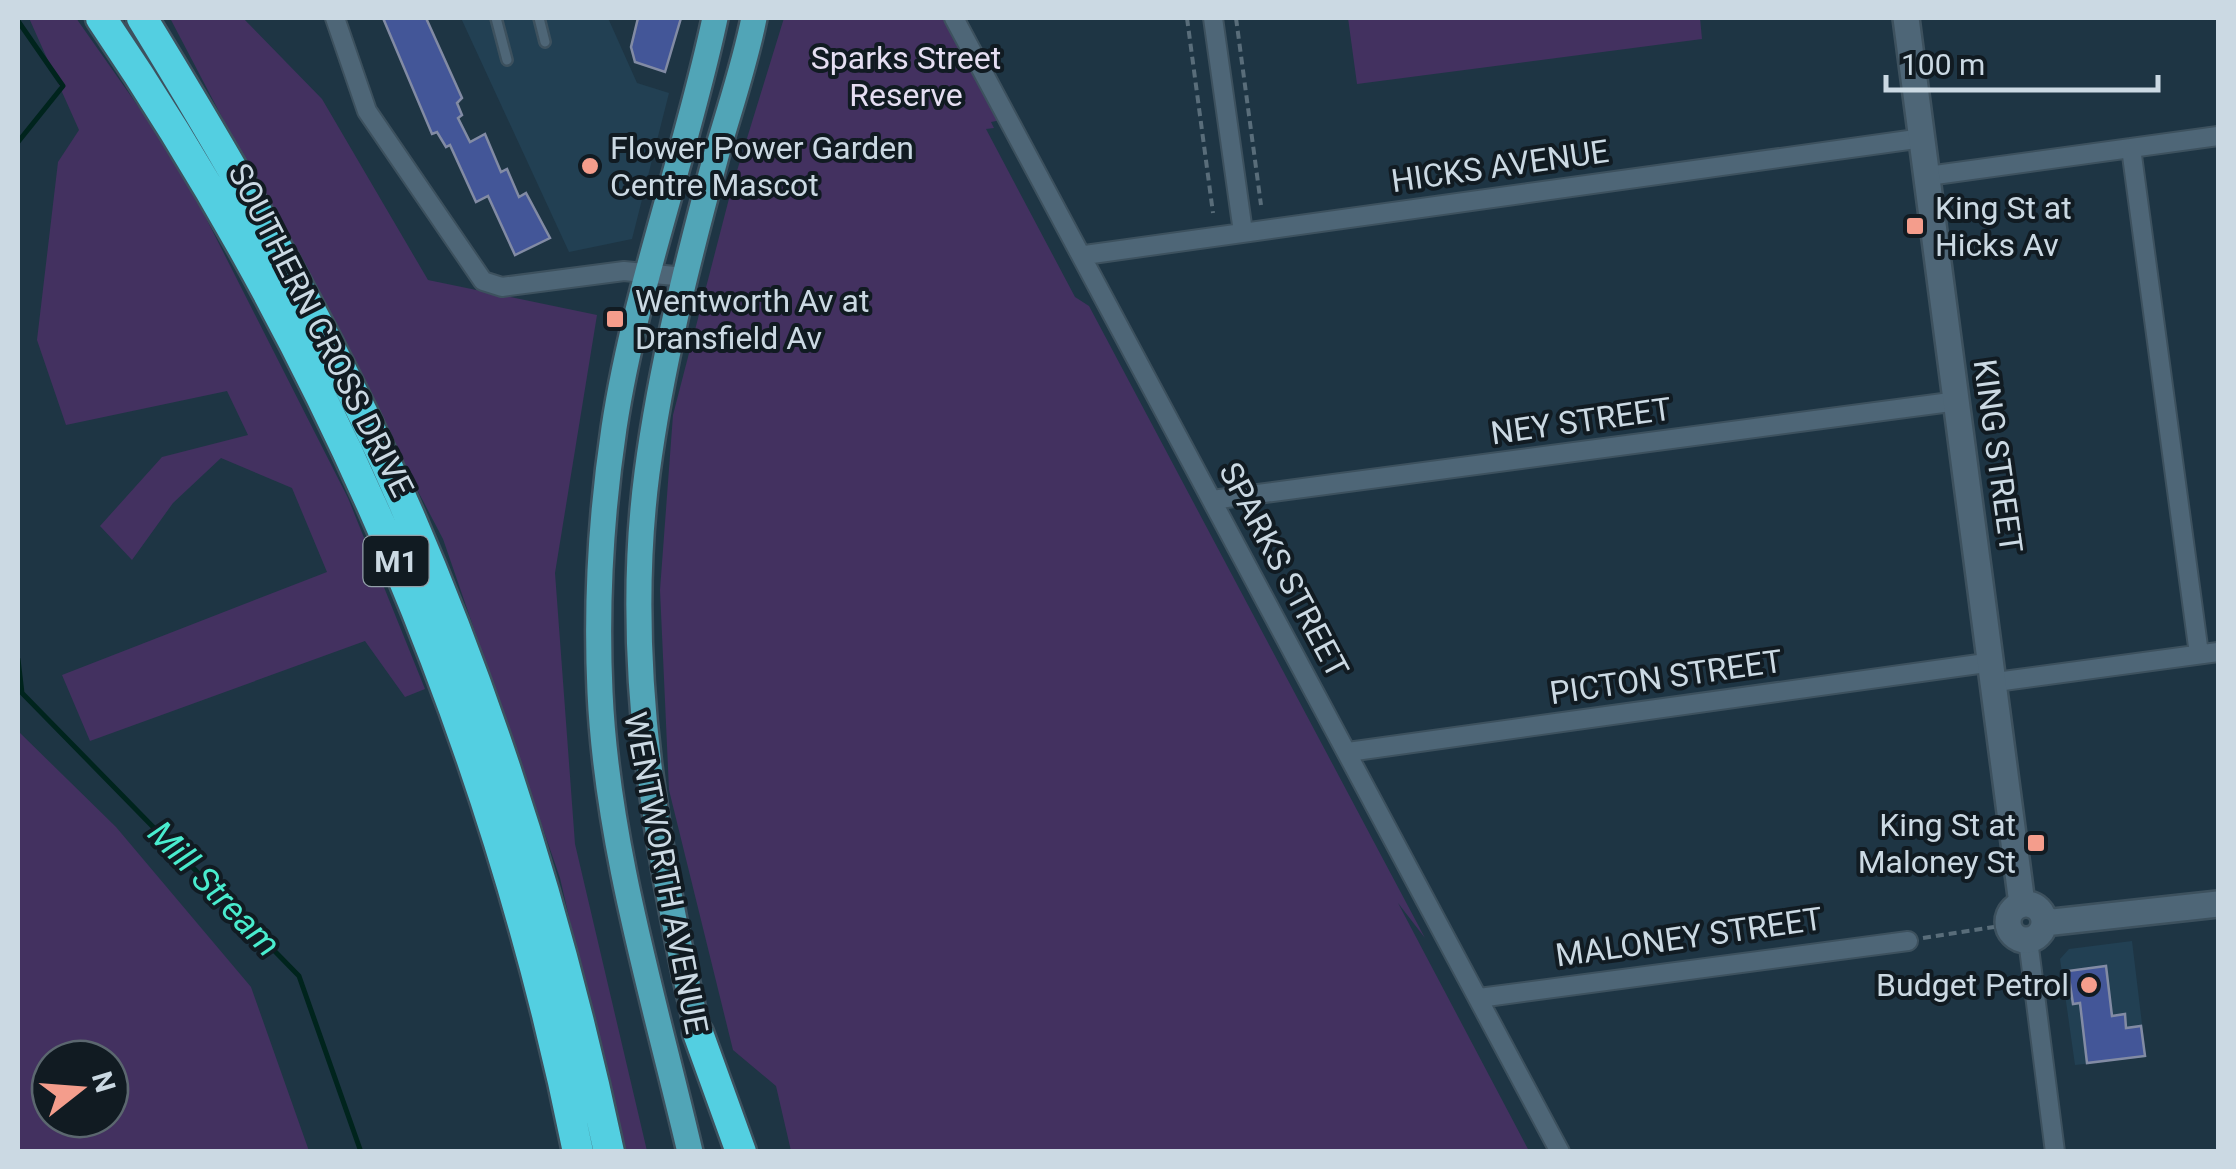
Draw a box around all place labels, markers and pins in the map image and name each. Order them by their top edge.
place label: Flower Power Garden Centre Mascot [610,129,914,204]
marker: Flower Power Garden Centre Mascot [579,155,601,177]
place label: King St at Hicks Av [1935,189,2072,264]
marker: King St at Hicks Av [1904,215,1926,237]
place label: Wentworth Av at Dransfield Av [635,282,869,357]
marker: Wentworth Av at Dransfield Av [604,308,626,330]
place label: King St at Maloney St [1858,806,2016,881]
marker: King St at Maloney St [2025,832,2047,854]
place label: Budget Petrol [1876,966,2069,1004]
marker: Budget Petrol [2078,974,2100,996]

